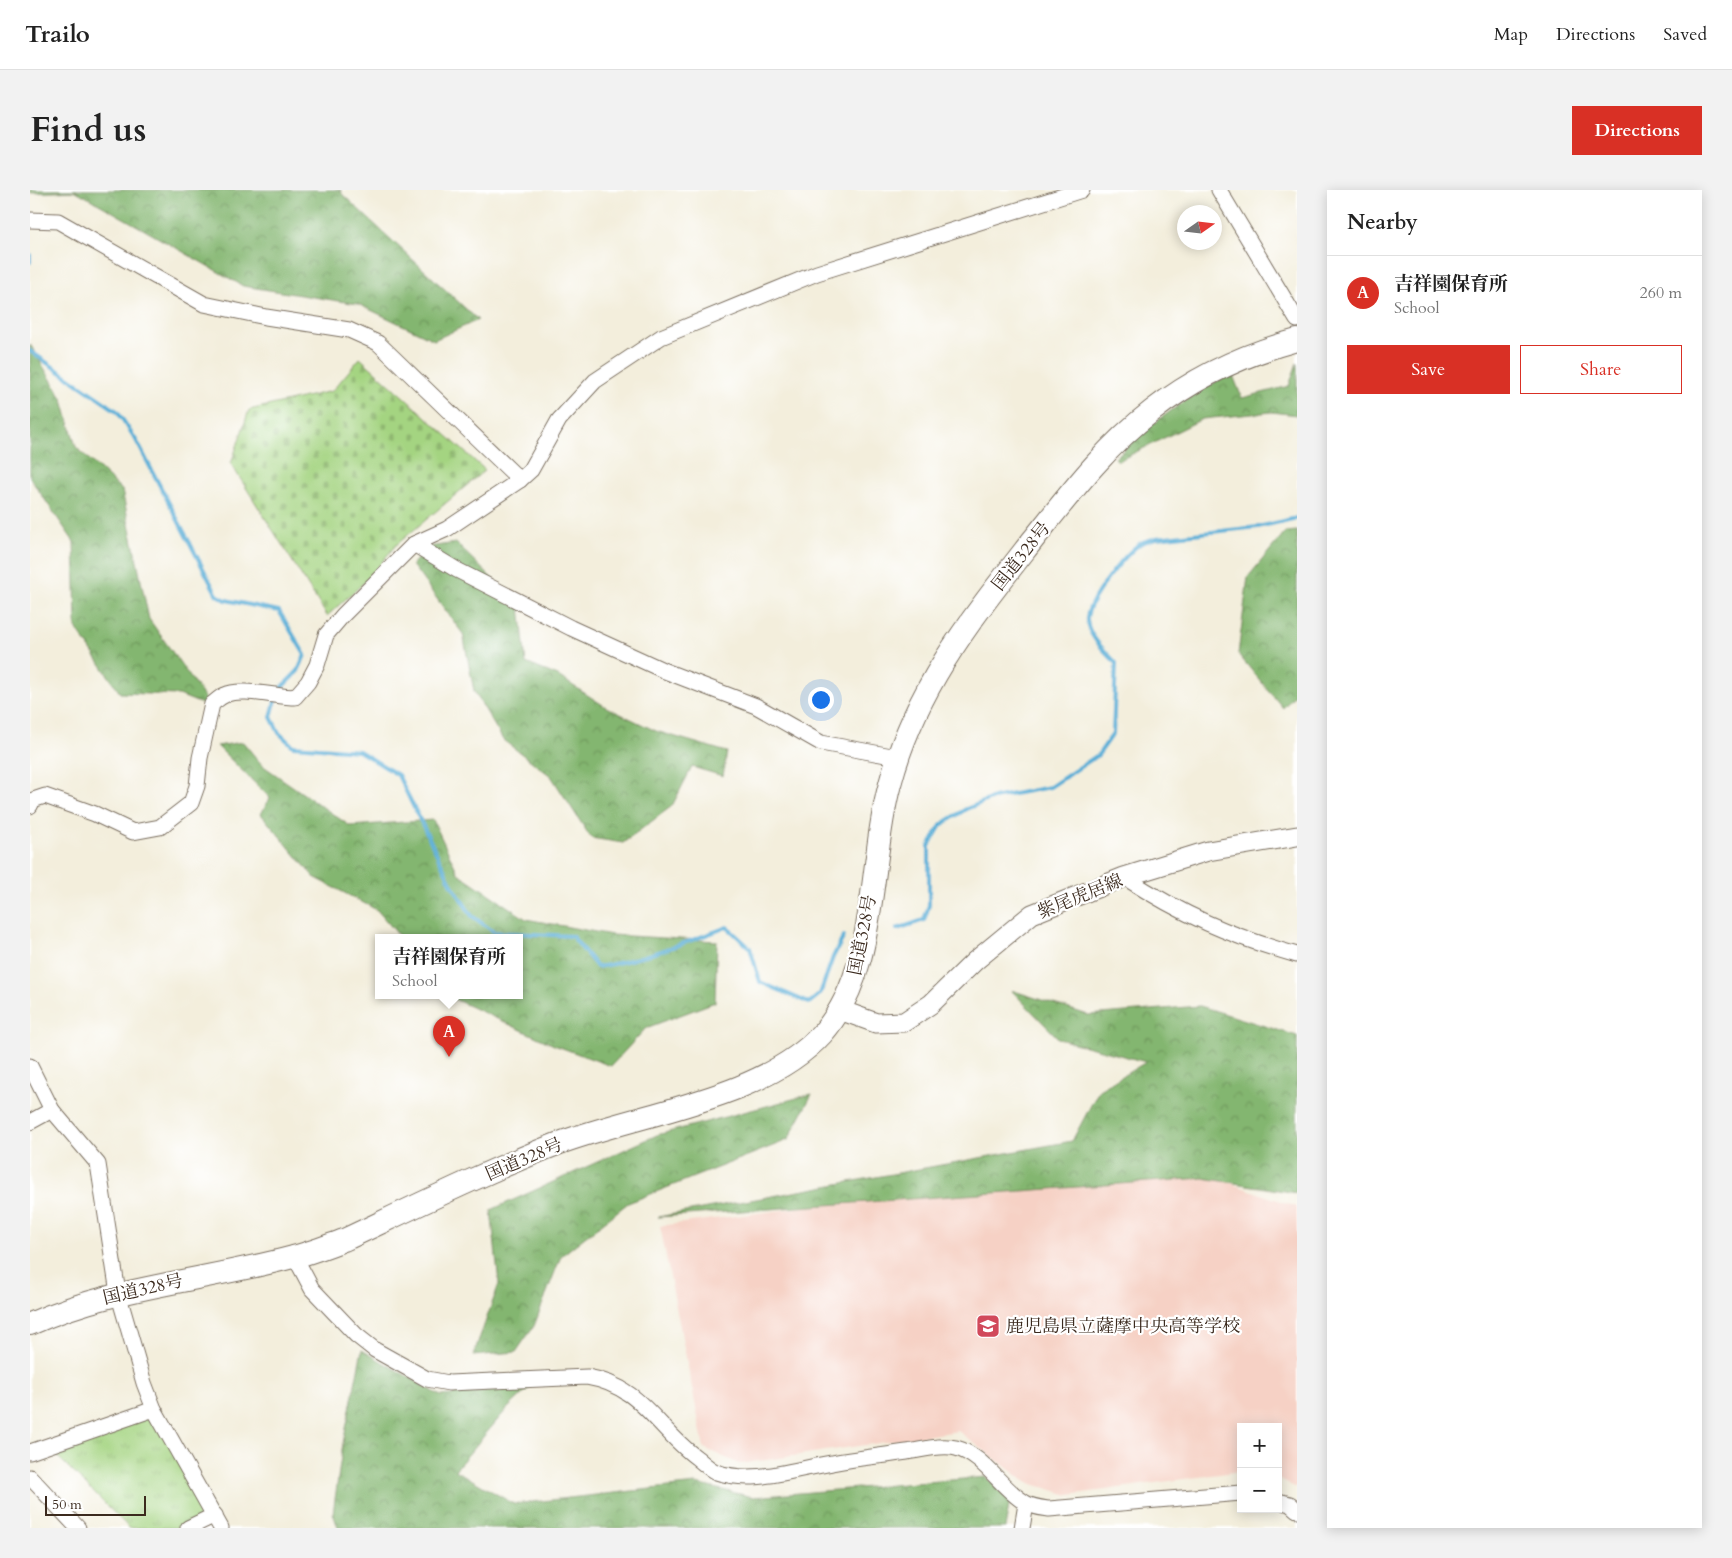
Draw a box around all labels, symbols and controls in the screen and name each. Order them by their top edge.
text: Trailo [25,18,90,51]
text: Map [1494,22,1528,47]
text: Directions [1556,22,1635,47]
text: Saved [1663,22,1707,47]
text: Find us [30,106,146,154]
button: Directions [1572,106,1702,155]
north arrow [1177,205,1222,250]
text: Nearby [1347,208,1418,237]
text: 吉祥園保育所 [1394,271,1508,297]
text: A [1357,282,1369,304]
text: 260 m [1640,282,1682,304]
text: School [1394,297,1439,319]
button: Save [1347,345,1510,394]
button: Share [1520,345,1682,394]
street label: 国道328号 [986,516,1056,596]
your location [808,687,834,713]
street label: 紫尾虎居線 [1034,868,1127,925]
street label: 国道328号 [842,893,883,978]
popup [375,934,523,999]
text: 吉祥園保育所 [392,944,506,970]
text: School [392,970,437,992]
pin: A [433,1016,465,1057]
street label: 国道328号 [482,1132,567,1187]
street label: 国道328号 [101,1268,186,1311]
school or university icon: 鹿児島県立薩摩中央高等学校 [975,1313,1001,1339]
place label: 鹿児島県立薩摩中央高等学校 [1006,1314,1240,1339]
map controls [1237,1423,1282,1513]
button: + [1237,1423,1282,1468]
button: − [1237,1468,1282,1513]
scale bar [45,1493,146,1516]
text: 50 m [52,1495,82,1514]

